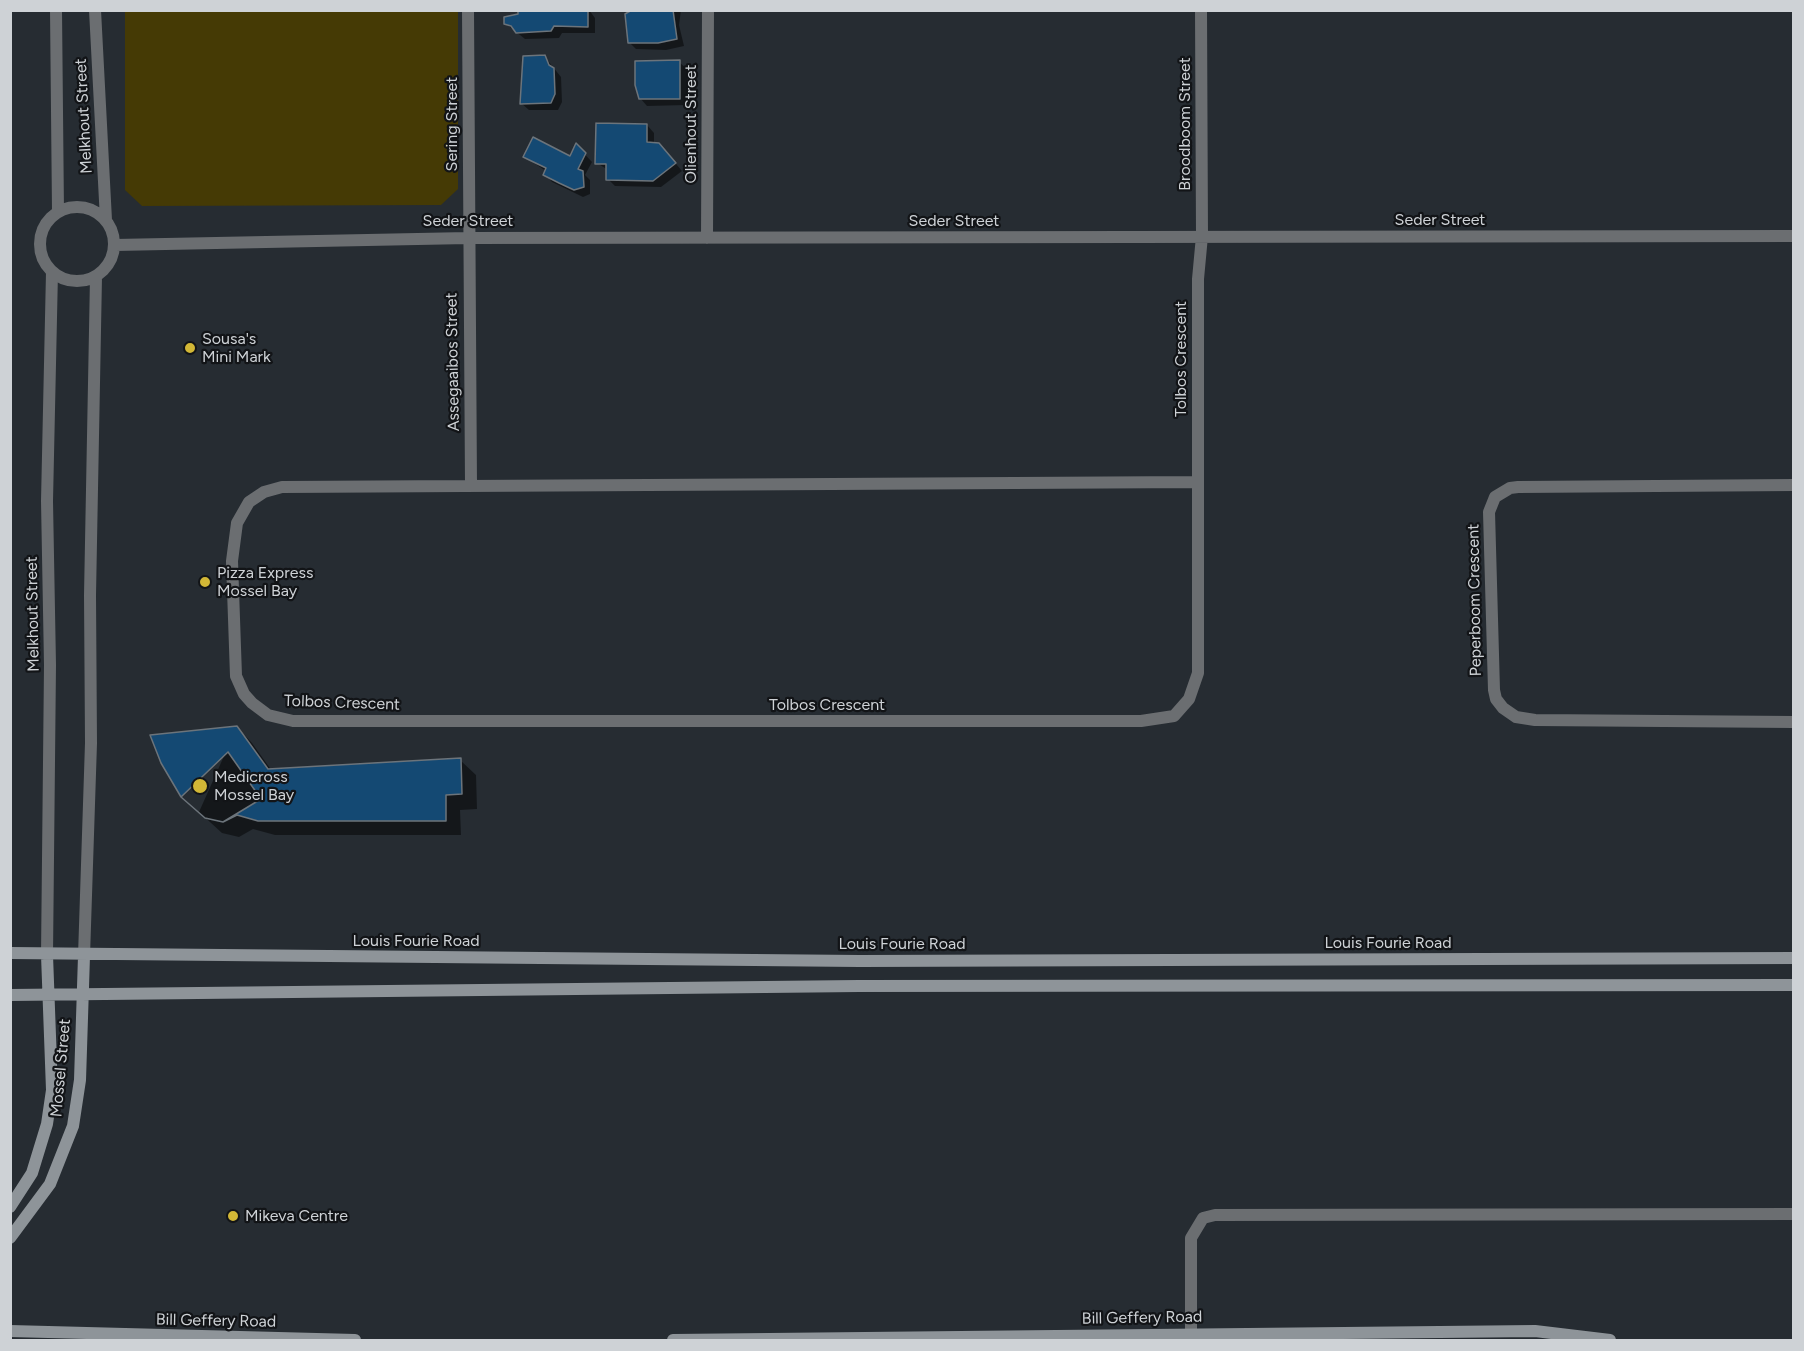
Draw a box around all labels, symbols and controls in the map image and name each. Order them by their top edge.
street label: Broodboom Street [1175,57,1195,191]
street label: Melkhout Street [71,58,97,174]
street label: Olienhout Street [681,64,701,184]
street label: Sering Street [442,77,462,171]
street label: Seder Street [1395,210,1485,230]
street label: Seder Street [423,211,513,231]
street label: Seder Street [909,211,999,231]
street label: Assegaaibos Street [442,292,464,432]
street label: Tolbos Crescent [1171,301,1191,417]
place label: Sousa's Mini Mark [202,329,271,367]
marker: Sousa's Mini Mark [183,341,197,355]
street label: Peperboom Crescent [1464,524,1486,676]
street label: Melkhout Street [22,556,44,672]
place label: Pizza Express Mossel Bay [217,563,313,601]
marker: Pizza Express Mossel Bay [198,575,212,589]
street label: Tolbos Crescent [284,691,400,715]
street label: Tolbos Crescent [769,695,885,715]
place label: Medicross Mossel Bay [214,767,294,805]
marker: Medicross Mossel Bay [191,777,209,795]
street label: Louis Fourie Road [352,931,480,951]
street label: Louis Fourie Road [1324,933,1452,953]
street label: Louis Fourie Road [838,934,966,954]
street label: Mossel Street [47,1018,75,1118]
place label: Mikeva Centre [245,1206,348,1226]
marker: Mikeva Centre [226,1209,240,1223]
street label: Bill Geffery Road [1082,1307,1202,1329]
street label: Bill Geffery Road [156,1310,276,1332]

